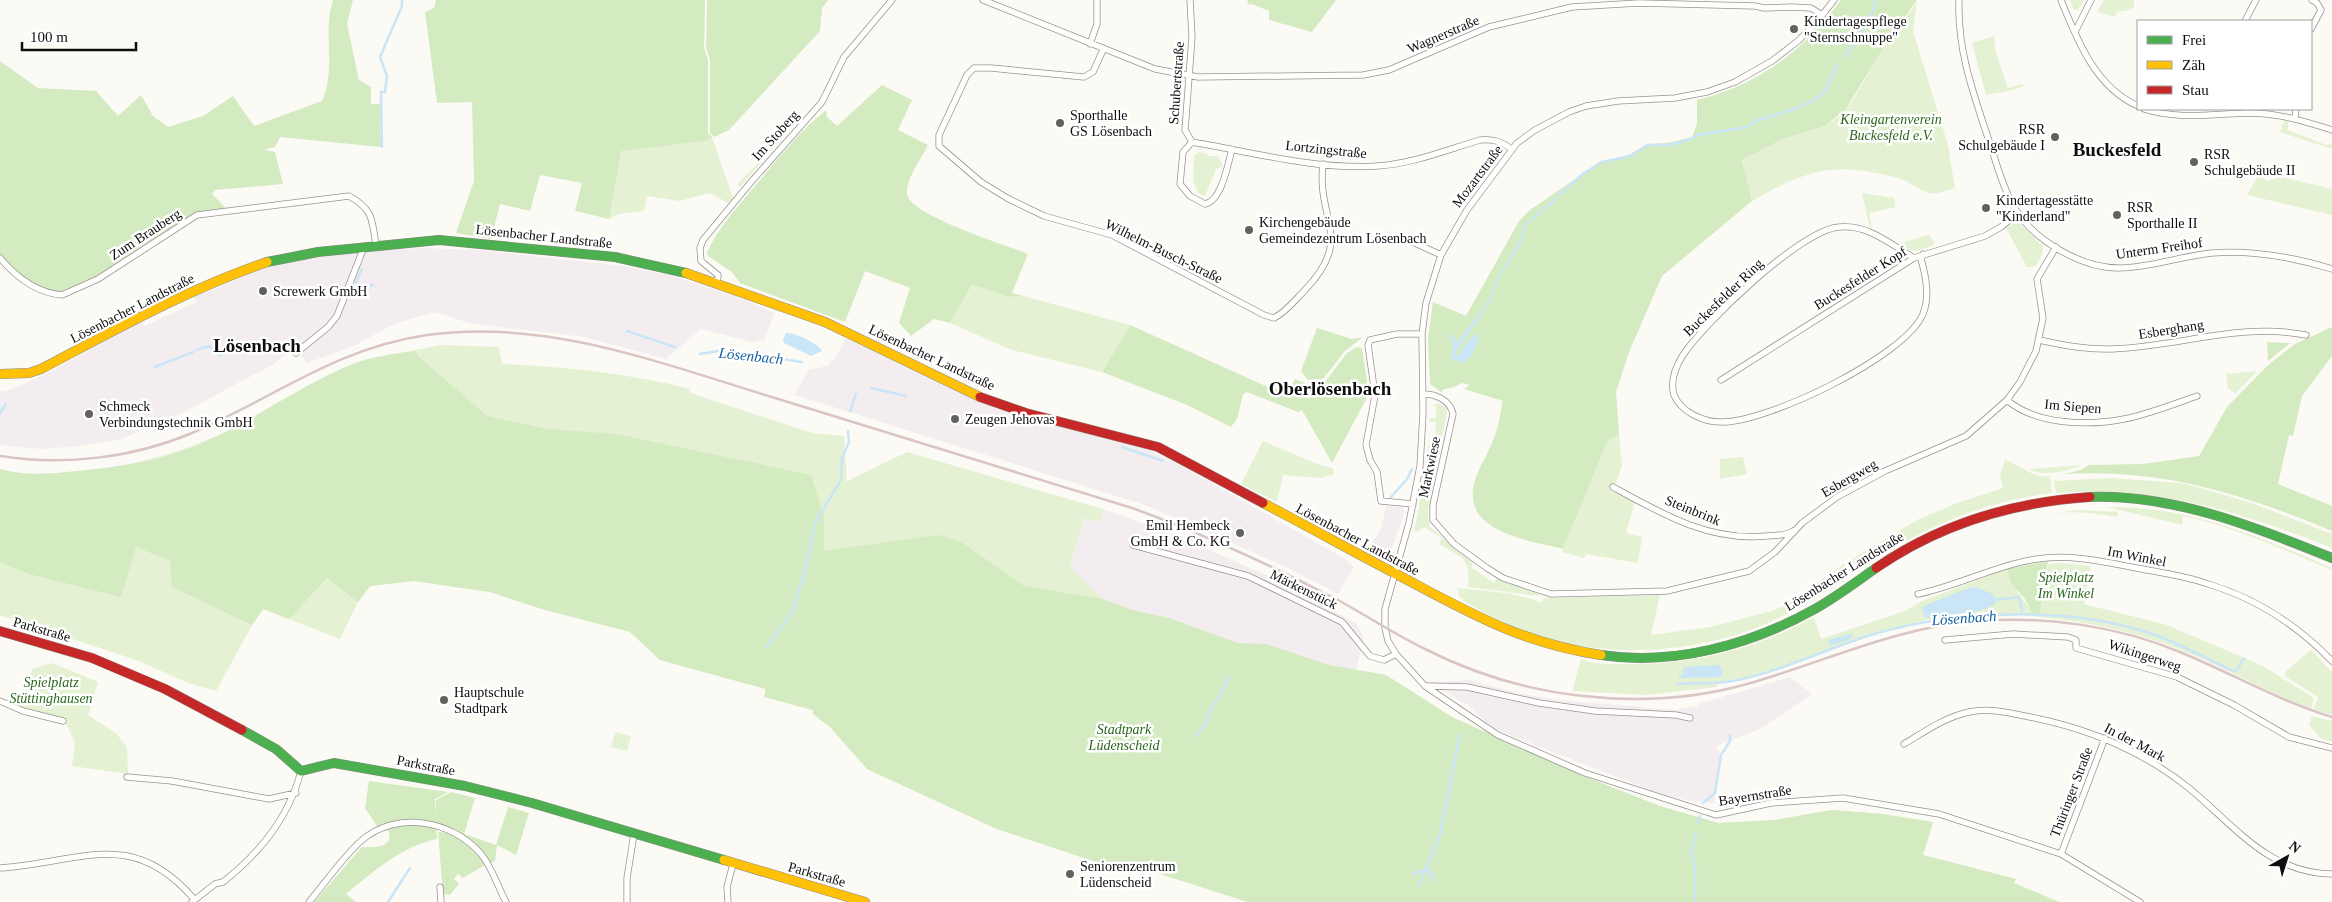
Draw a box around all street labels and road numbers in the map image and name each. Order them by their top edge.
street label: Wagnerstraße [1405,13,1481,56]
street label: Schubertstraße [1166,41,1187,125]
street label: Im Stoberg [749,107,802,164]
street label: Lortzingstraße [1285,138,1367,161]
street label: Mozartstraße [1449,142,1506,210]
street label: Zum Brauberg [107,206,184,263]
street label: Wilhelm-Busch-Straße [1103,217,1225,286]
street label: Lösenbacher Landstraße [475,222,613,251]
street label: Unterm Freihof [2115,235,2204,262]
street label: Buckesfelder Kopf [1811,244,1910,313]
street label: Buckesfelder Ring [1681,256,1766,339]
street label: Lösenbacher Landstraße [68,271,197,346]
street label: Esberghang [2137,317,2205,342]
street label: Lösenbacher Landstraße [866,322,997,393]
street label: Im Siepen [2044,397,2102,416]
street label: Markwiese [1416,435,1443,499]
street label: Esbergweg [1819,456,1880,500]
street label: Steinbrink [1663,493,1723,528]
street label: Lösenbacher Landstraße [1294,501,1422,578]
street label: Lösenbacher Landstraße [1782,529,1906,614]
street label: Im Winkel [2106,543,2168,570]
street label: Märkenstück [1268,567,1340,612]
street label: Parkstraße [11,614,72,645]
street label: Wikingerweg [2107,637,2183,674]
street label: In der Mark [2102,720,2168,765]
street label: Thüringer Straße [2047,745,2096,839]
street label: Parkstraße [395,752,456,778]
street label: Bayernstraße [1717,782,1793,809]
street label: Parkstraße [786,859,847,890]

